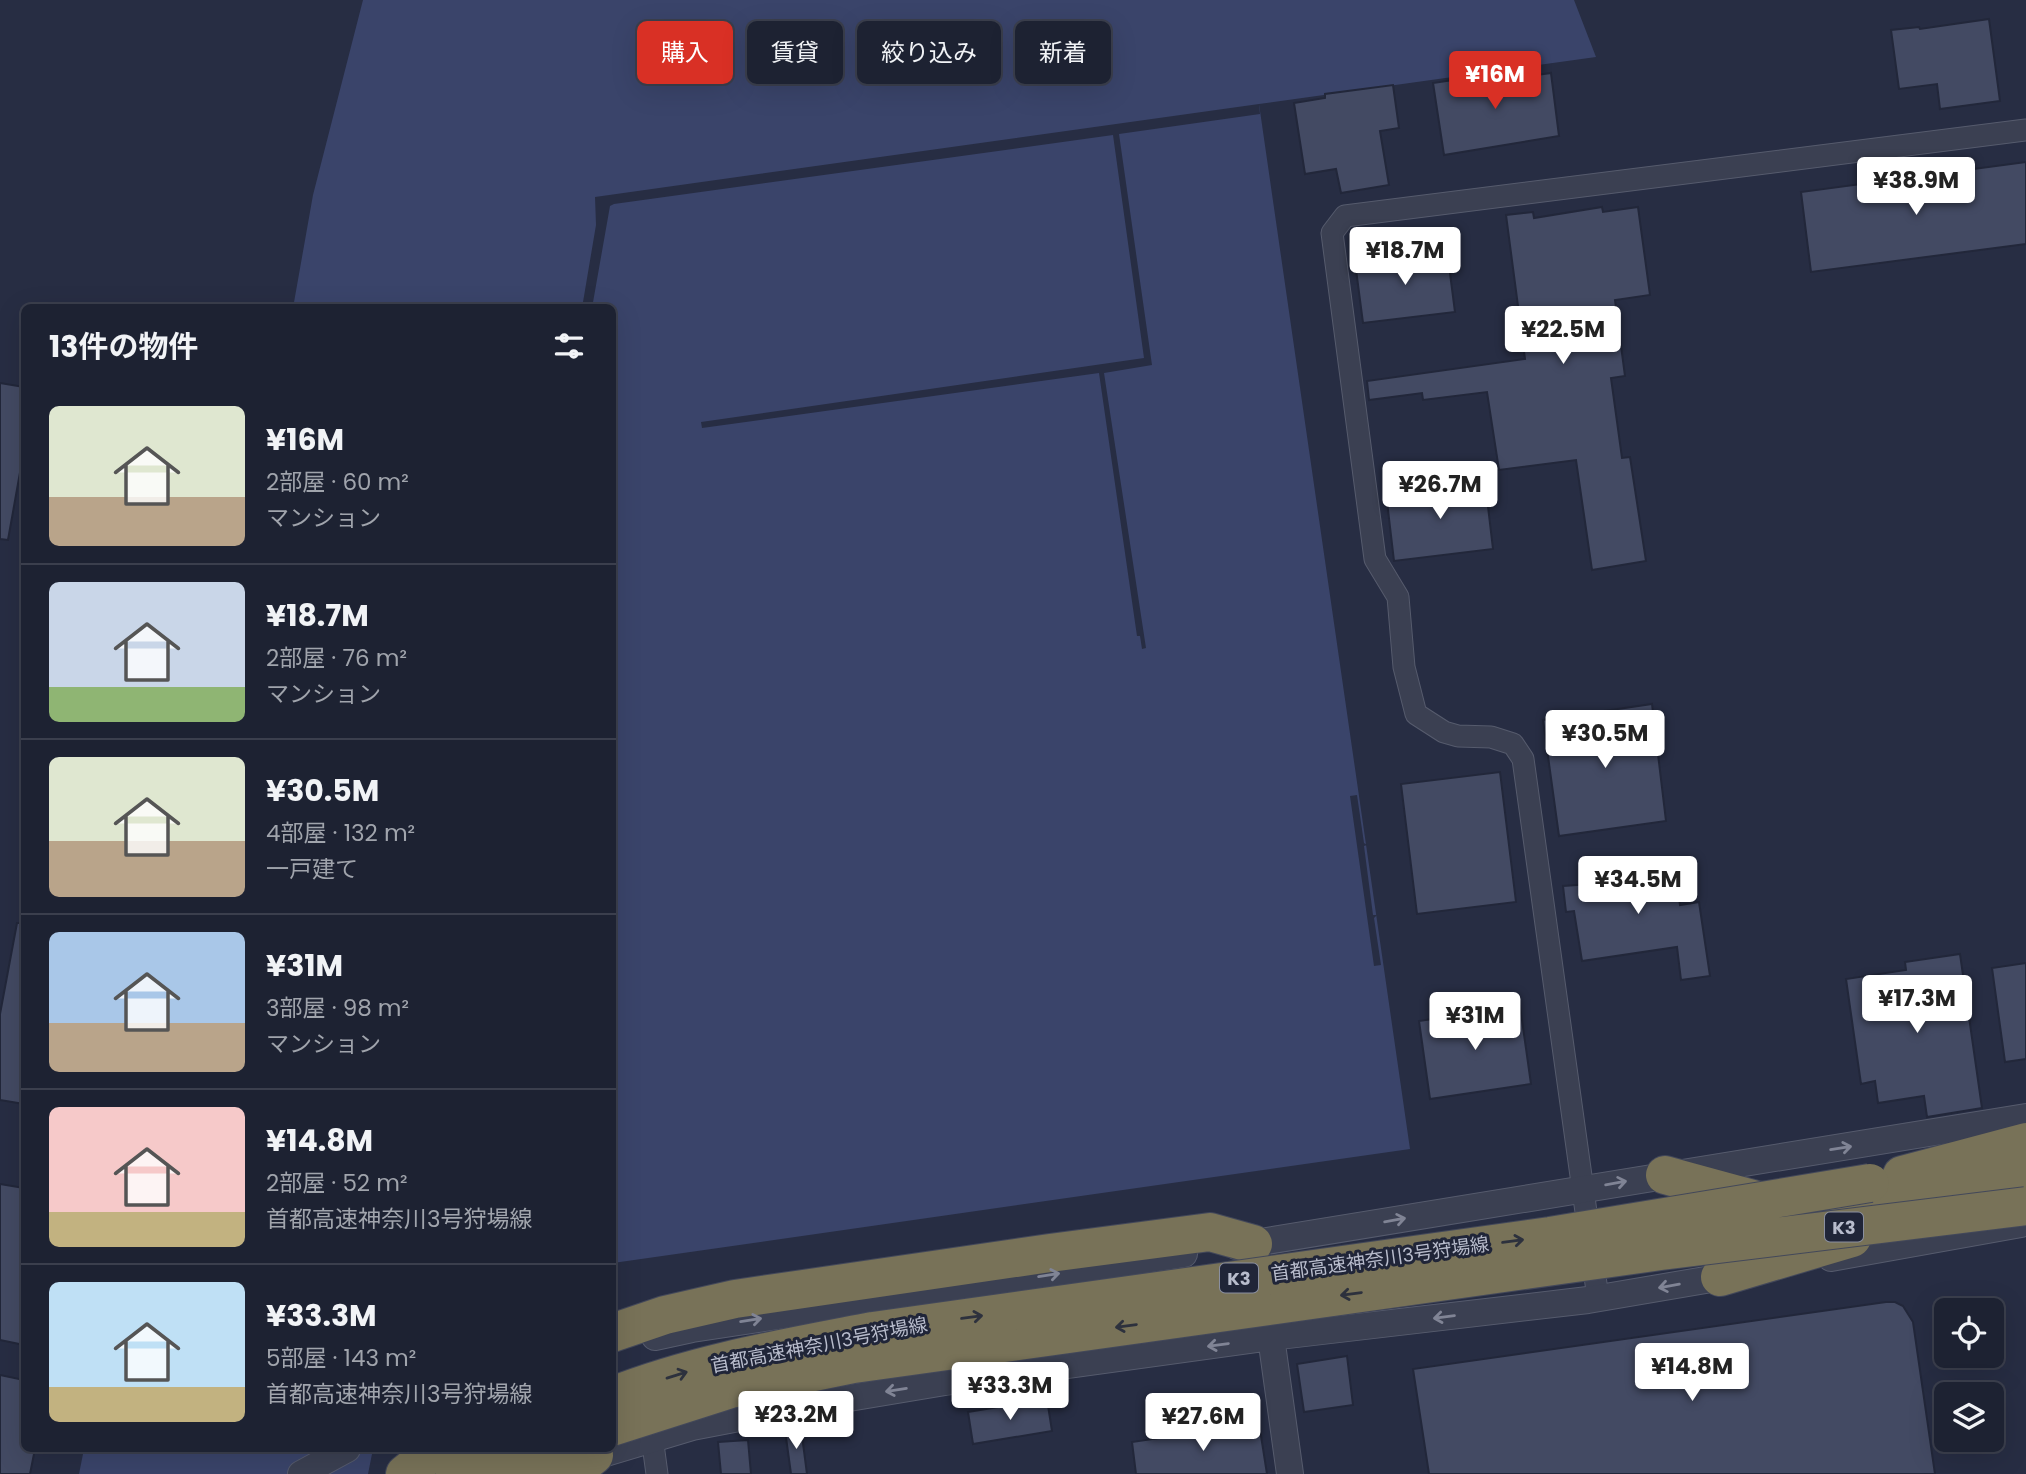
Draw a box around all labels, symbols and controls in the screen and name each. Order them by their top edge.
chip: 購入 [637,21,733,84]
chip: 賃貸 [747,21,843,84]
chip: 絞り込み [857,21,1001,84]
chip: 新着 [1015,21,1111,84]
pin: ¥16M [1454,52,1536,111]
text: ¥16M [1465,58,1525,90]
pin: ¥38.9M [1859,158,1973,217]
text: ¥38.9M [1873,164,1959,196]
pin: ¥18.7M [1348,228,1462,287]
text: ¥18.7M [1366,234,1444,266]
pin: ¥22.5M [1506,306,1620,366]
text: ¥22.5M [1521,313,1605,345]
text: 13件の物件 [49,325,198,368]
icon: filters [550,327,588,365]
text: ¥16M [266,418,344,461]
icon: home [105,434,189,518]
pin: ¥26.7M [1383,462,1497,521]
text: 2部屋 · 60 m² [266,466,409,498]
text: ¥26.7M [1398,468,1482,500]
text: マンション [266,502,381,534]
text: ¥18.7M [266,594,369,637]
icon: home [105,610,189,694]
text: 2部屋 · 76 m² [266,642,407,674]
text: マンション [266,678,381,710]
pin: ¥30.5M [1548,710,1662,770]
text: ¥30.5M [1562,717,1648,749]
text: ¥30.5M [266,769,379,812]
icon: home [105,785,189,869]
text: 4部屋 · 132 m² [266,817,415,849]
text: 一戸建て [266,853,358,885]
pin: ¥34.5M [1581,856,1695,916]
text: ¥34.5M [1594,863,1682,895]
text: ¥31M [266,944,343,987]
icon: home [105,960,189,1044]
pin: ¥17.3M [1860,976,1974,1035]
text: ¥17.3M [1878,982,1956,1014]
text: 3部屋 · 98 m² [266,992,409,1024]
pin: ¥31M [1434,992,1516,1052]
text: ¥31M [1445,999,1505,1031]
text: マンション [266,1028,381,1060]
text: ¥14.8M [266,1119,373,1162]
icon: home [105,1135,189,1219]
one-way arrow [1829,1141,1852,1154]
text: 2部屋 · 52 m² [266,1167,407,1199]
one-way arrow [1604,1176,1627,1189]
text: 首都高速神奈川3号狩場線 [266,1203,533,1235]
road number: K3 [1825,1212,1863,1242]
one-way arrow [1383,1213,1406,1226]
street label: 首都高速神奈川3号狩場線 [1269,1230,1491,1288]
one-way arrow [1501,1235,1524,1248]
road number: K3 [1220,1264,1258,1293]
one-way arrow [1037,1268,1060,1281]
one-way arrow [1658,1280,1681,1293]
one-way arrow [1340,1288,1363,1301]
text: ¥33.3M [266,1294,377,1337]
map controls [1934,1298,2004,1452]
button: locate [1934,1298,2004,1368]
icon: home [105,1310,189,1394]
one-way arrow [960,1310,983,1323]
one-way arrow [1433,1310,1456,1323]
street label: 首都高速神奈川3号狩場線 [708,1311,930,1379]
one-way arrow [739,1313,762,1326]
one-way arrow [1115,1320,1138,1333]
one-way arrow [1207,1339,1230,1352]
text: 5部屋 · 143 m² [266,1342,416,1374]
pin: ¥14.8M [1635,1344,1749,1403]
text: ¥14.8M [1651,1350,1733,1382]
pin: ¥33.3M [953,1362,1067,1422]
one-way arrow [666,1367,688,1380]
text: ¥33.3M [968,1369,1052,1401]
text: 首都高速神奈川3号狩場線 [266,1378,533,1410]
button: layers [1934,1382,2004,1452]
one-way arrow [885,1384,908,1397]
pin: ¥23.2M [739,1392,853,1451]
pin: ¥27.6M [1146,1394,1260,1453]
text: ¥23.2M [754,1398,838,1430]
text: ¥27.6M [1161,1400,1245,1432]

